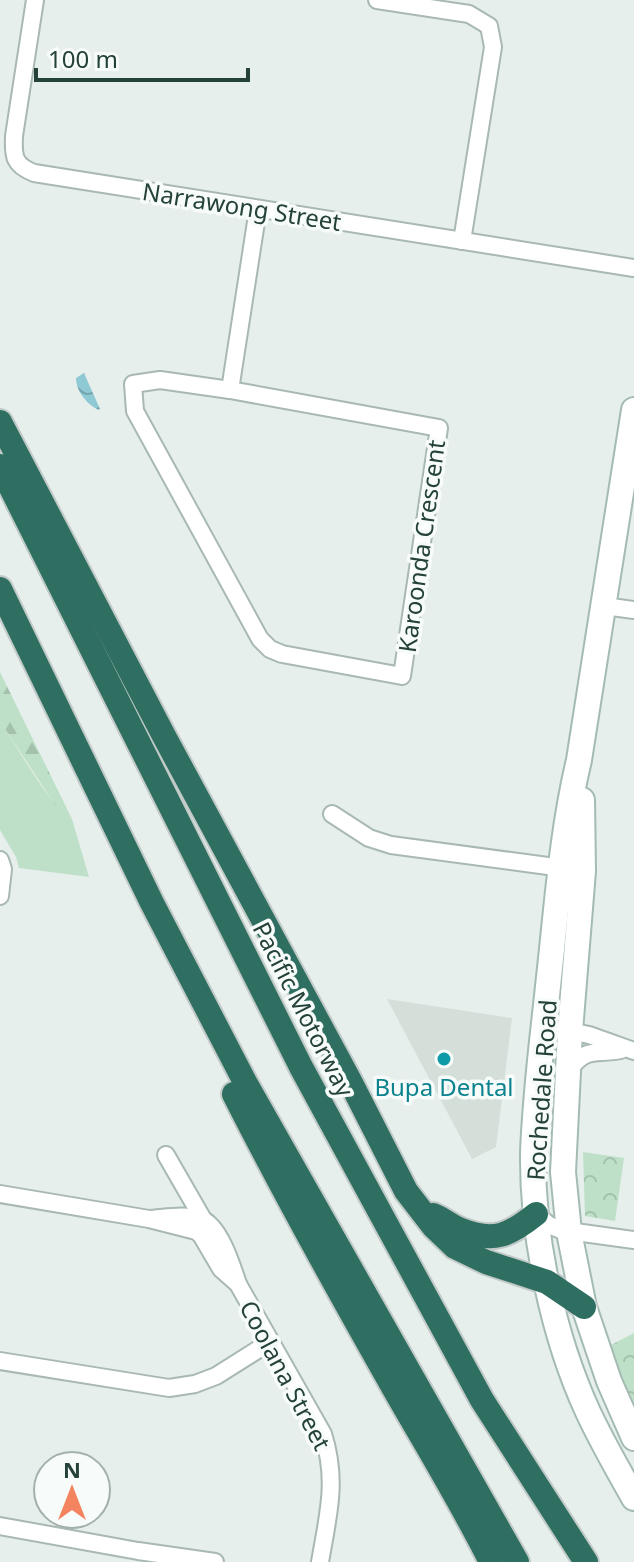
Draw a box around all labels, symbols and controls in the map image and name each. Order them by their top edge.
scale bar [36,32,248,82]
text: 100 m [48,42,118,75]
street label: Narrawong Street [140,174,344,238]
street label: Karoonda Crescent [390,437,452,654]
street label: Pacific Motorway [246,916,363,1103]
street label: Rochedale Road [518,998,564,1182]
marker: Bupa Dental [435,1050,453,1068]
place label: Bupa Dental [374,1070,514,1103]
street label: Coolana Street [233,1294,340,1456]
north arrow [32,1450,112,1530]
text: N [63,1454,81,1484]

